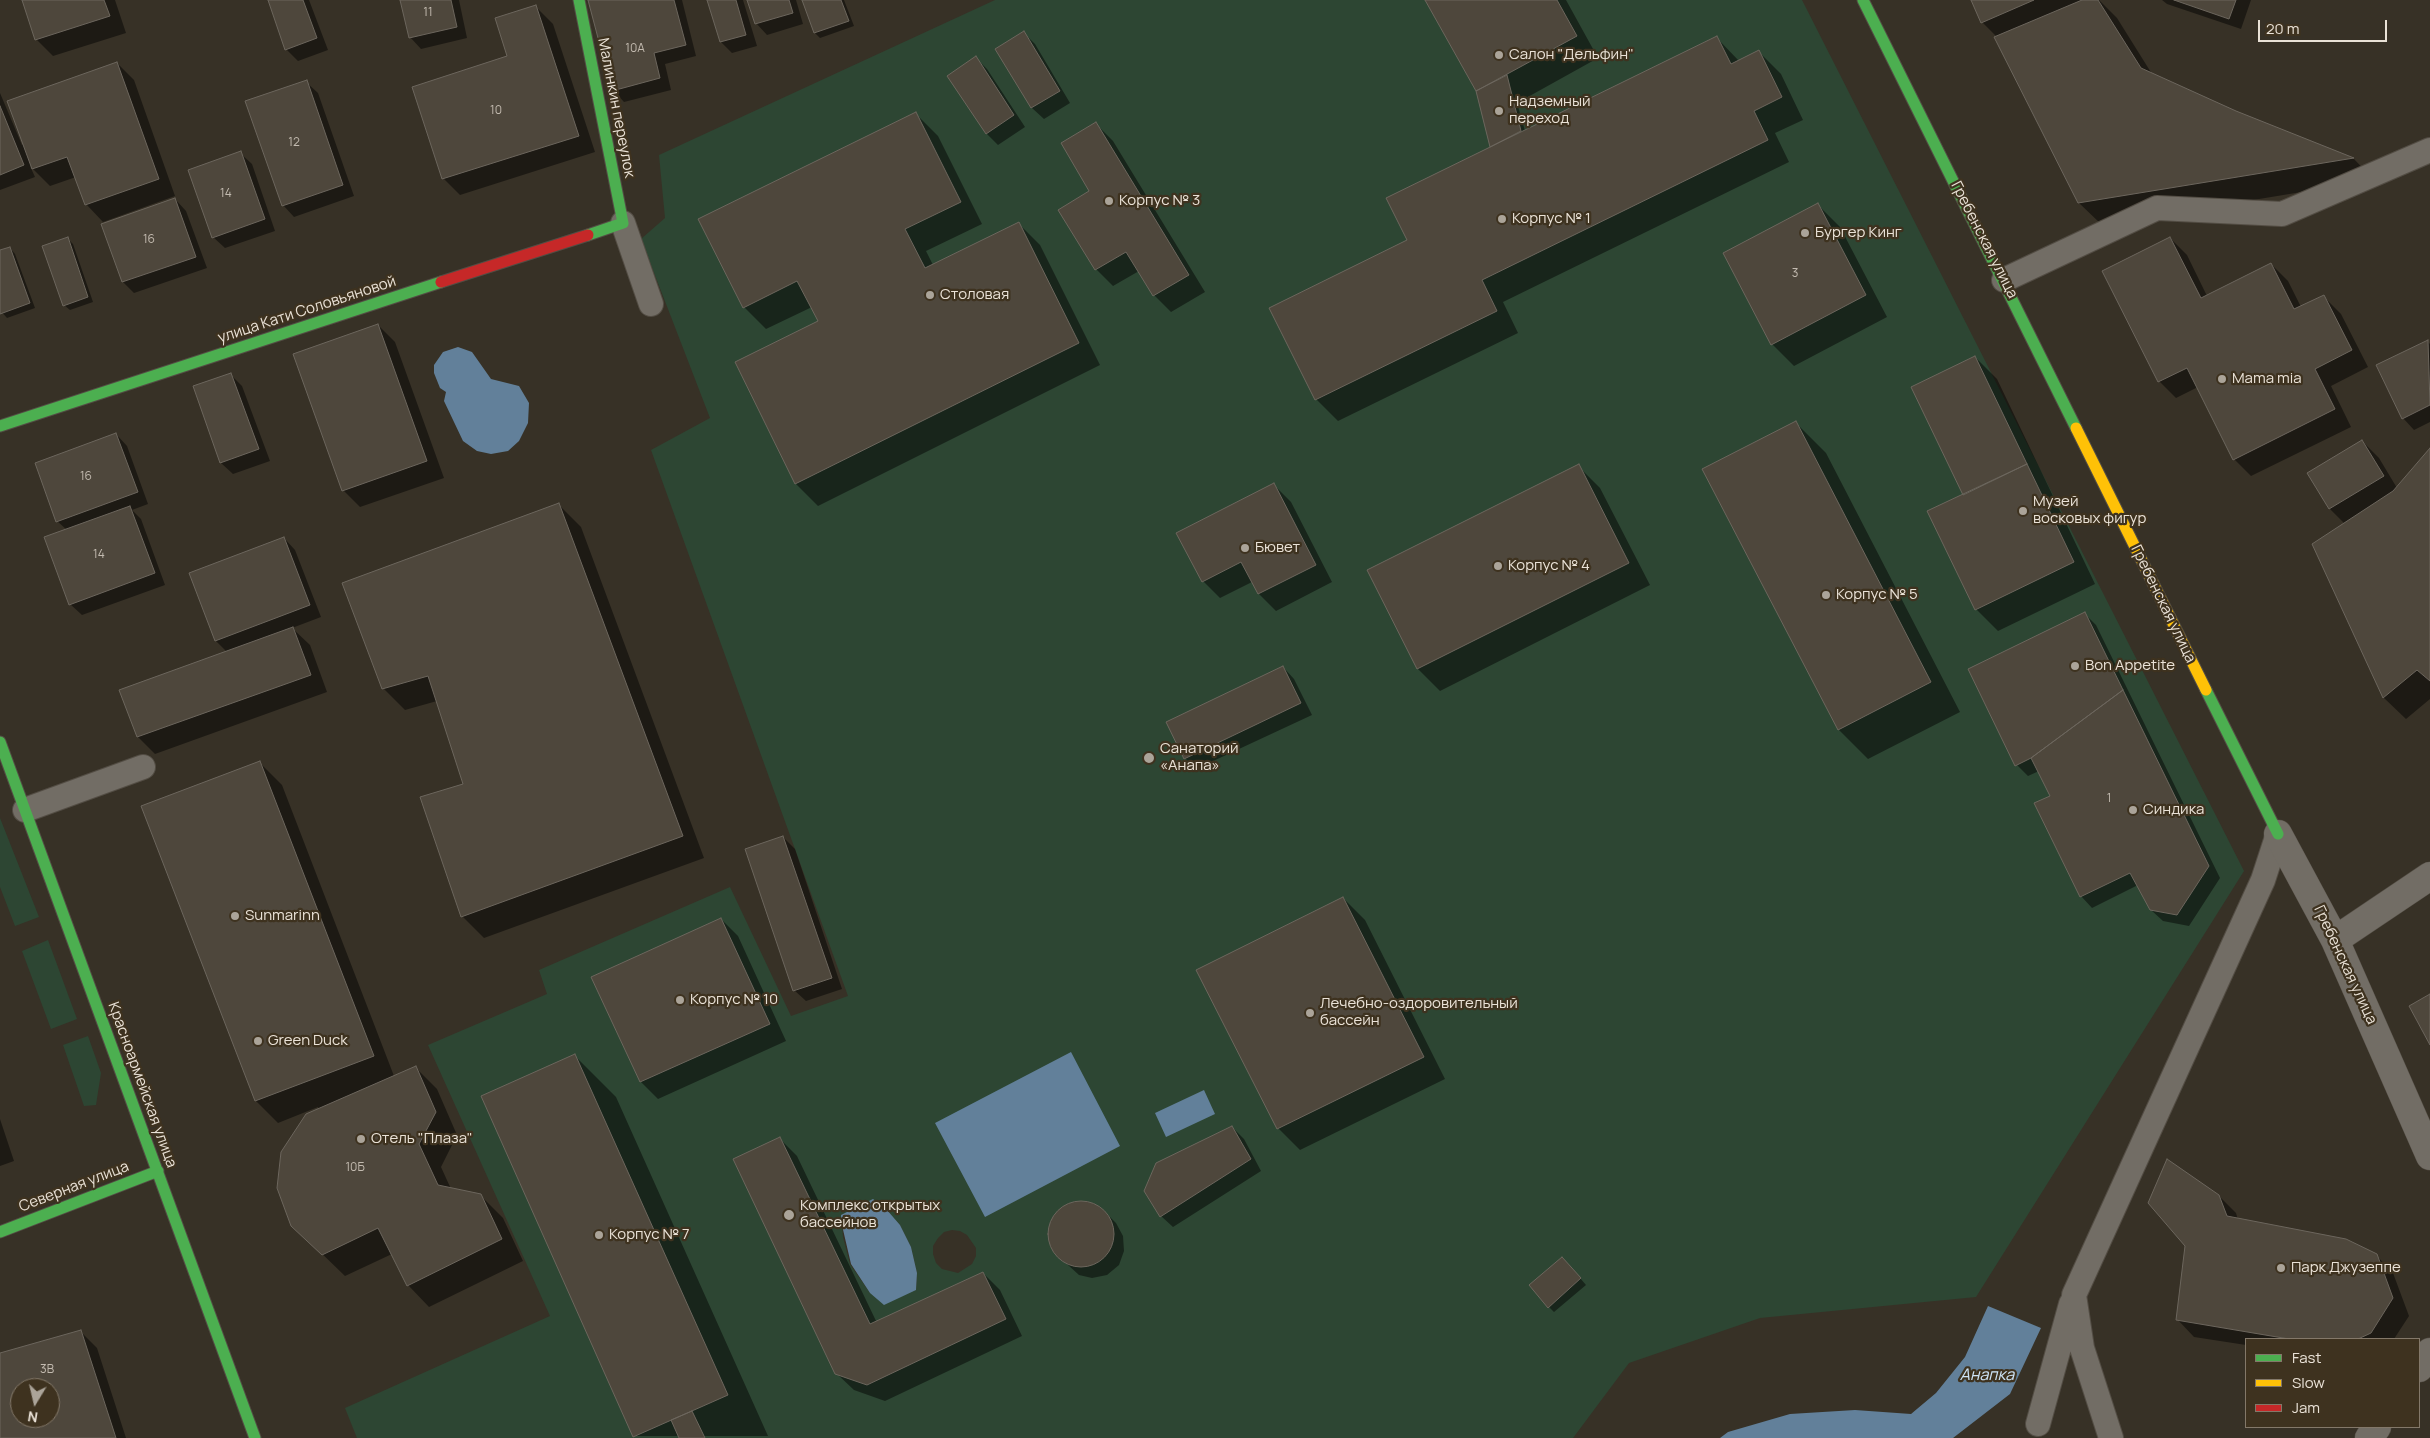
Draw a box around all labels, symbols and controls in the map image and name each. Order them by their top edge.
house number: 11 [423,6,433,20]
scale bar [2260,10,2389,42]
text: 20 m [2266,18,2299,39]
street label: Малинкин переулок [594,37,638,179]
house number: 10А [625,42,645,56]
place label: Салон "Дельфин" [1509,46,1634,64]
marker: Салон "Дельфин" [1493,49,1505,61]
place label: Надземный переход [1509,93,1591,128]
house number: 10 [490,104,502,118]
marker: Надземный переход [1493,105,1505,117]
house number: 12 [288,136,300,150]
street label: Гребенская улица [1947,178,2021,302]
house number: 14 [220,187,232,201]
place label: Корпус № 3 [1119,192,1200,210]
marker: Корпус № 3 [1103,195,1115,207]
place label: Корпус № 1 [1512,210,1591,228]
marker: Корпус № 1 [1496,213,1508,225]
place label: Бургер Кинг [1815,224,1902,242]
marker: Бургер Кинг [1799,227,1811,239]
house number: 16 [143,233,155,247]
house number: 3 [1792,267,1798,281]
street label: улица Кати Соловьяновой [216,273,398,347]
place label: Столовая [940,286,1009,304]
marker: Столовая [924,289,936,301]
place label: Mama mia [2232,370,2302,388]
marker: Mama mia [2216,373,2228,385]
house number: 16 [80,470,92,484]
place label: Музей восковых фигур [2033,493,2146,528]
marker: Музей восковых фигур [2017,505,2029,517]
place label: Бювет [1255,539,1300,557]
marker: Бювет [1239,542,1251,554]
street label: Гребенская улица [2127,542,2199,666]
house number: 14 [93,548,105,562]
place label: Корпус № 4 [1508,557,1590,575]
marker: Корпус № 4 [1492,560,1504,572]
place label: Корпус № 5 [1836,586,1918,604]
marker: Корпус № 5 [1820,589,1832,601]
place label: Bon Appetite [2085,657,2175,675]
marker: Bon Appetite [2069,660,2081,672]
place label: Санаторий «Анапа» [1160,740,1239,775]
marker: Санаторий «Анапа» [1142,751,1156,765]
house number: 1 [2107,792,2111,806]
place label: Синдика [2143,801,2204,819]
marker: Синдика [2127,804,2139,816]
street label: Гребенская улица [2310,903,2380,1027]
place label: Sunmarinn [245,907,320,925]
marker: Sunmarinn [229,910,241,922]
place label: Корпус № 10 [690,991,778,1009]
marker: Корпус № 10 [674,994,686,1006]
place label: Лечебно-оздоровительный бассейн [1320,995,1518,1030]
street label: Красноармейская улица [104,1000,180,1170]
marker: Лечебно-оздоровительный бассейн [1304,1007,1316,1019]
place label: Green Duck [268,1032,348,1050]
marker: Green Duck [252,1035,264,1047]
place label: Отель "Плаза" [371,1130,473,1148]
marker: Отель "Плаза" [355,1133,367,1145]
street label: Северная улица [17,1158,131,1216]
house number: 10Б [345,1161,365,1175]
place label: Комплекс открытых бассейнов [800,1197,940,1232]
marker: Комплекс открытых бассейнов [782,1208,796,1222]
place label: Корпус № 7 [609,1226,690,1244]
marker: Корпус № 7 [593,1229,605,1241]
place label: Парк Джузеппе [2291,1259,2401,1277]
marker: Парк Джузеппе [2275,1262,2287,1274]
legend [2245,1338,2420,1428]
text: Fast [2292,1347,2321,1368]
house number: 3В [40,1363,54,1377]
water label: Анапка [1960,1366,2014,1386]
text: Slow [2292,1372,2325,1393]
north arrow [10,1378,60,1428]
text: Jam [2292,1397,2320,1418]
text: N [26,1407,39,1427]

